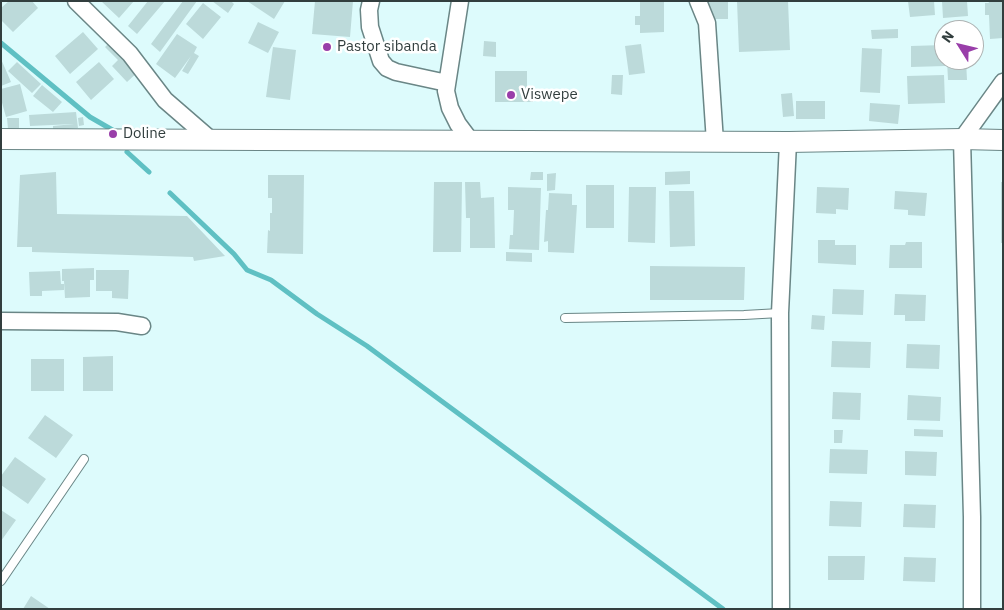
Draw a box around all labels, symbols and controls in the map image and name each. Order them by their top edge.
north arrow [934,20,984,70]
text: N [937,27,958,46]
place label: Pastor sibanda [337,38,437,56]
marker: Pastor sibanda [321,41,333,53]
place label: Viswepe [521,86,578,104]
marker: Viswepe [505,89,517,101]
place label: Doline [123,125,166,143]
marker: Doline [107,128,119,140]

